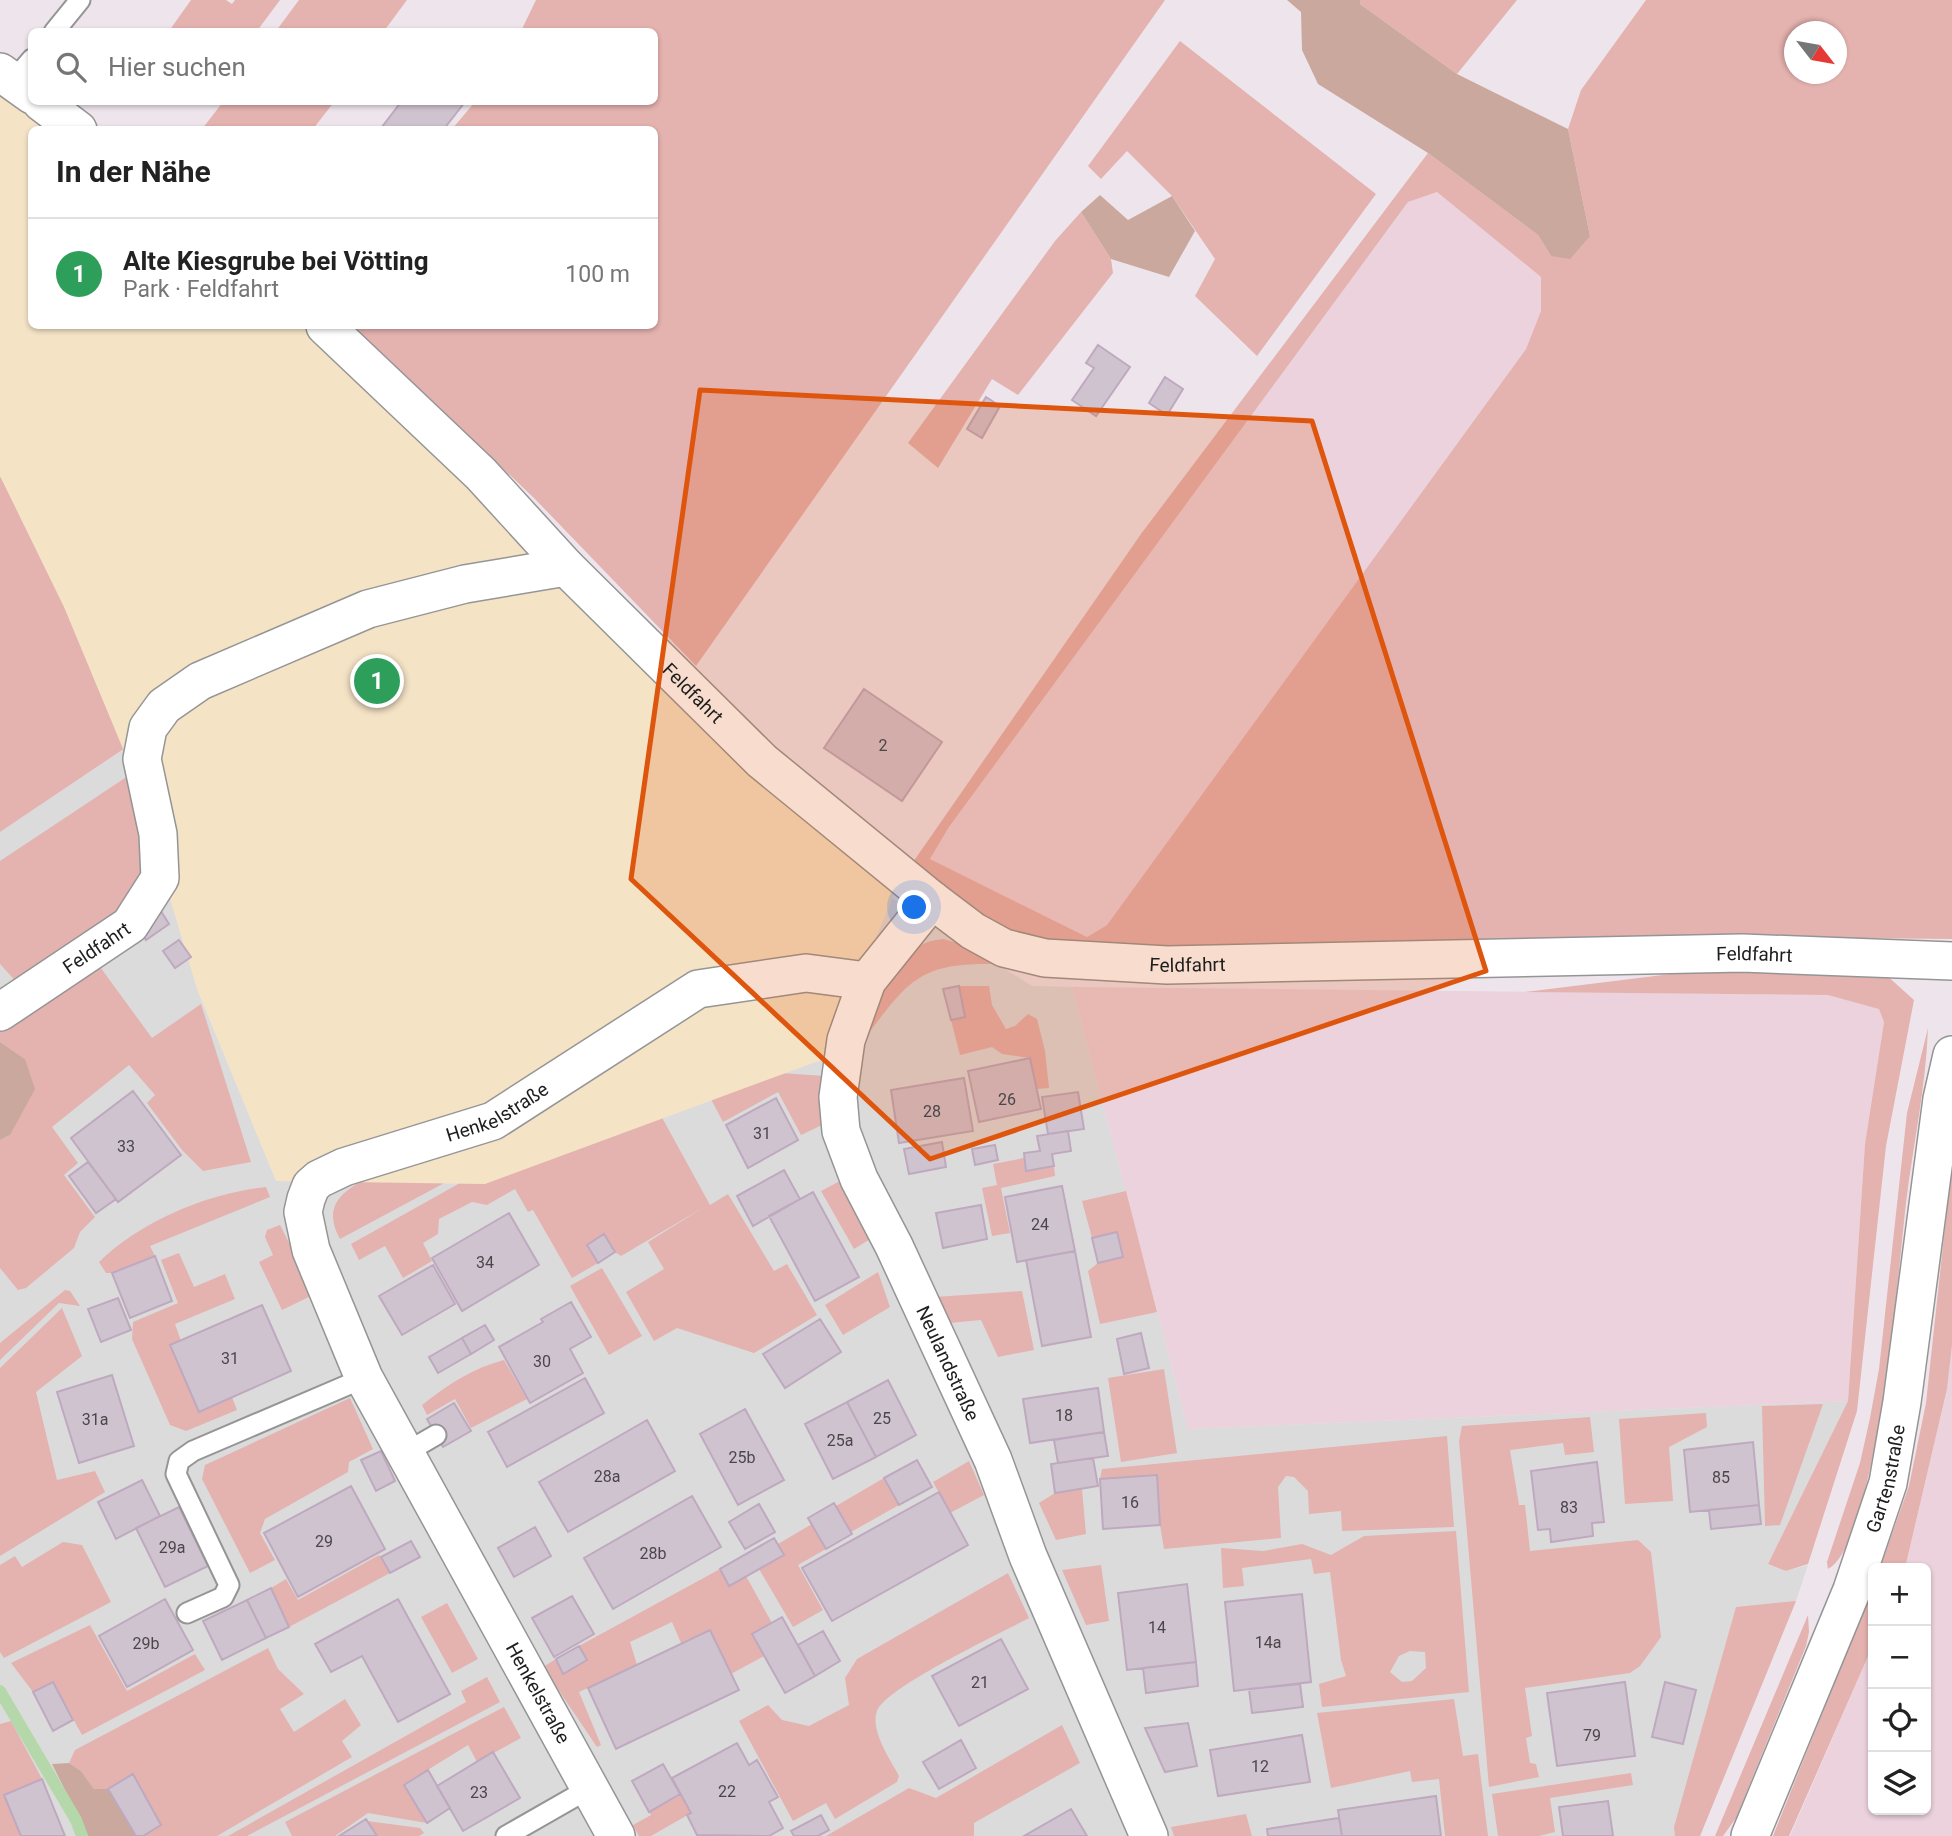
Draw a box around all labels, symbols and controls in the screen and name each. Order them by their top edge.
north arrow [1784,21,1847,84]
search box [28,28,658,105]
icon: search [52,48,90,86]
text: Hier suchen [108,52,246,82]
text: In der Nähe [56,154,211,189]
text: Alte Kiesgrube bei Vötting [123,246,429,276]
text: 1 [72,261,86,288]
text: 100 m [565,261,630,288]
text: Park · Feldfahrt [123,276,279,303]
pin: 1 [354,655,400,707]
street label: Feldfahrt [658,658,728,728]
house number: 2 [879,736,888,755]
your location [897,890,931,924]
street label: Feldfahrt [58,917,134,978]
street label: Feldfahrt [1716,941,1793,966]
street label: Feldfahrt [1149,952,1226,977]
street label: Henkelstraße [443,1077,553,1146]
house number: 26 [998,1090,1016,1109]
house number: 28 [923,1102,941,1121]
house number: 31 [753,1124,771,1143]
house number: 33 [117,1137,135,1156]
house number: 24 [1031,1215,1049,1234]
house number: 34 [476,1253,494,1272]
street label: Neulandstraße [912,1302,985,1424]
house number: 31 [221,1349,239,1368]
house number: 30 [533,1352,551,1371]
house number: 18 [1055,1406,1073,1425]
house number: 25 [873,1409,891,1428]
house number: 31a [82,1410,108,1429]
street label: Gartenstraße [1861,1423,1909,1536]
house number: 25a [827,1431,853,1450]
house number: 25b [729,1448,756,1467]
house number: 28a [594,1467,620,1486]
house number: 85 [1712,1468,1730,1487]
house number: 16 [1121,1493,1139,1512]
house number: 83 [1560,1498,1578,1517]
house number: 29 [315,1532,333,1551]
house number: 29a [159,1538,185,1557]
house number: 28b [640,1544,667,1563]
map controls [1868,1563,1931,1815]
button: + [1868,1563,1931,1626]
house number: 14 [1148,1618,1166,1637]
button: − [1868,1626,1931,1689]
house number: 14a [1255,1633,1281,1652]
house number: 29b [133,1634,160,1653]
street label: Henkelstraße [501,1638,575,1748]
house number: 21 [971,1673,989,1692]
button: locate [1868,1689,1931,1752]
house number: 79 [1583,1726,1601,1745]
button: layers [1868,1752,1931,1815]
house number: 12 [1251,1757,1269,1776]
house number: 22 [718,1782,736,1801]
house number: 23 [470,1783,488,1802]

